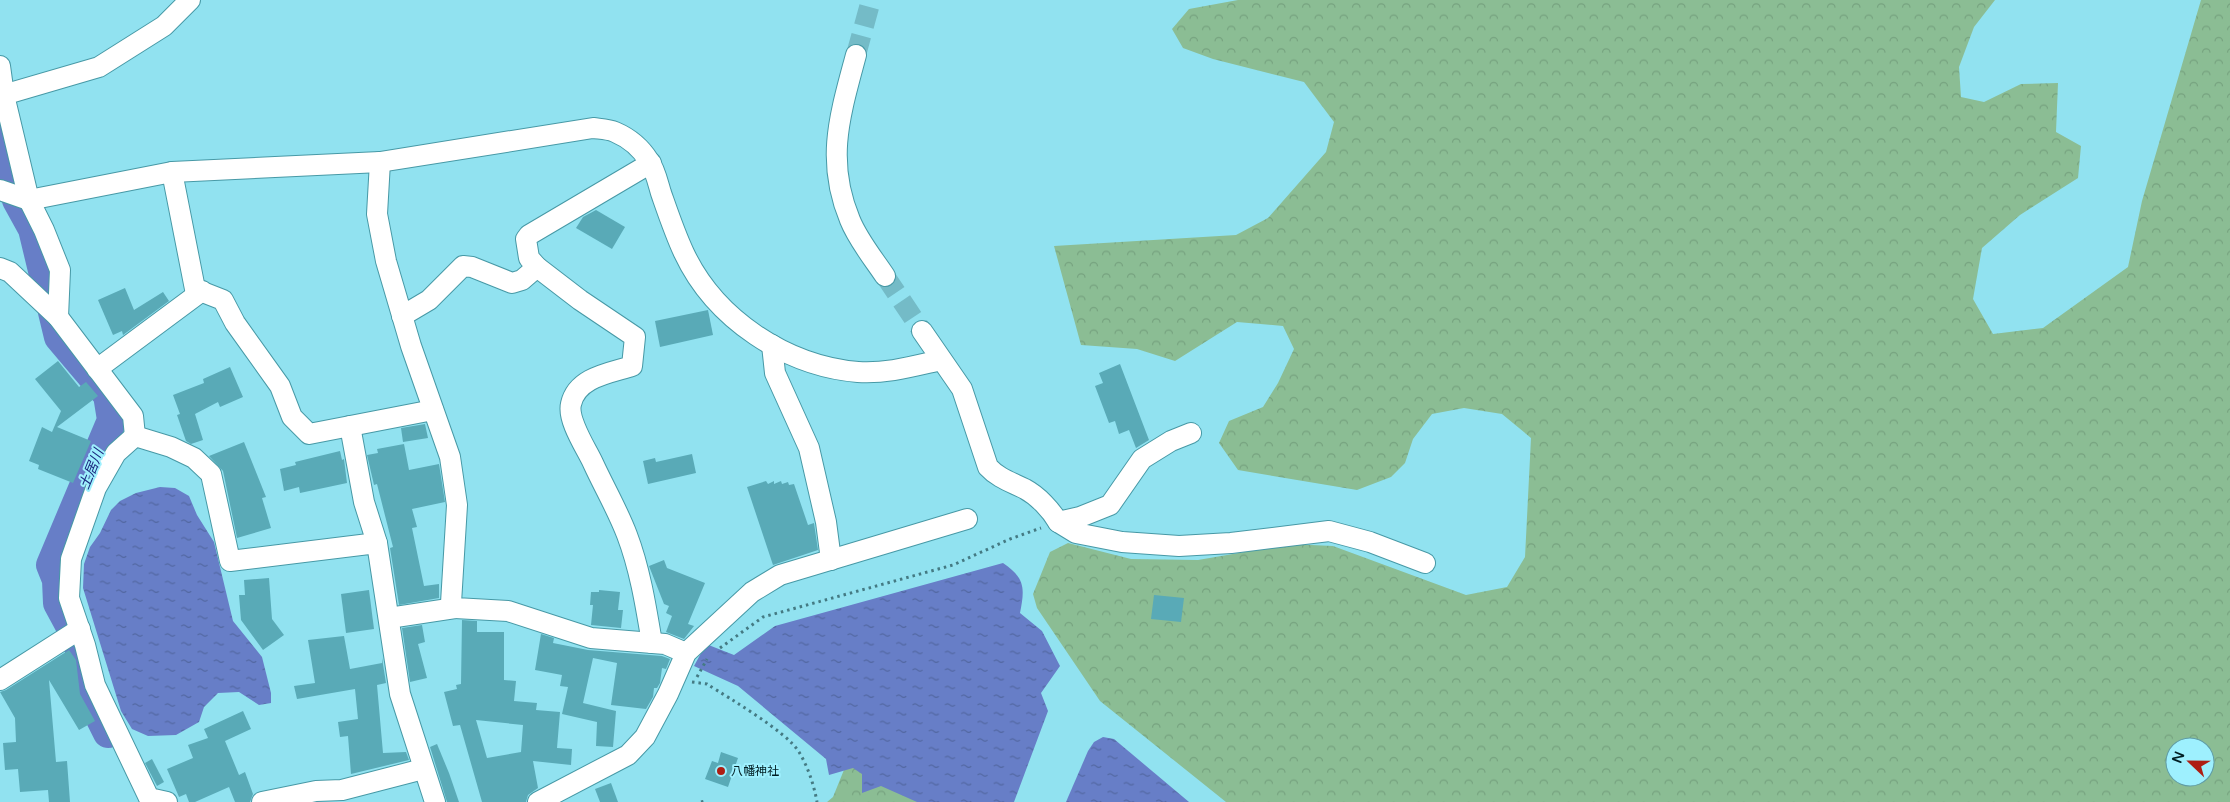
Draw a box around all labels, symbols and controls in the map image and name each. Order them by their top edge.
water label: 土居川 [76,445,108,492]
north arrow [2165,737,2215,787]
text: N [2168,749,2188,766]
place label: 八幡神社 [731,764,779,778]
marker: 八幡神社 [715,765,727,777]

